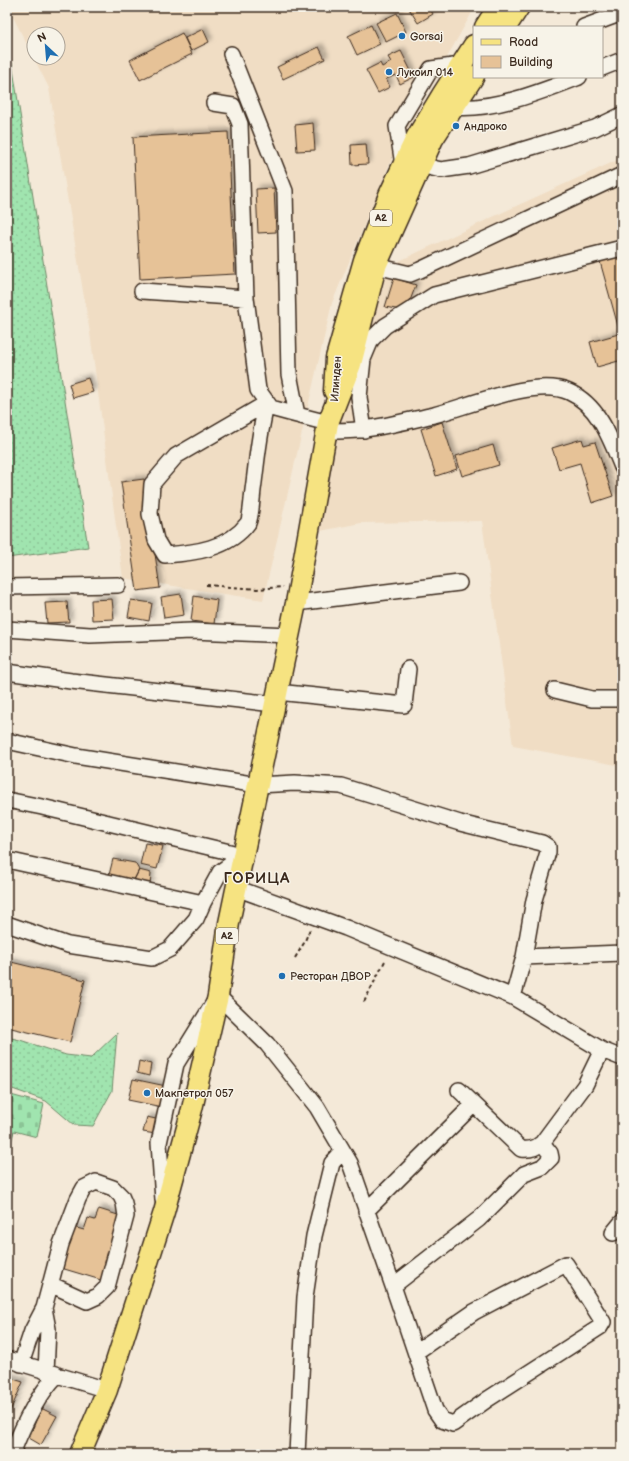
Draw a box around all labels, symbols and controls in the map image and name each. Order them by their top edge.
north arrow [26,26,66,66]
legend [473,26,603,78]
text: N [35,30,48,45]
place label: Gorsaj [410,30,443,43]
marker: Gorsaj [397,31,407,41]
text: Road [509,35,538,50]
text: Building [509,55,553,70]
place label: Лукоил 014 [396,66,454,79]
marker: Лукоил 014 [384,67,394,77]
place label: Андроко [463,120,507,133]
marker: Андроко [451,121,461,131]
road number: A2 [370,210,392,226]
street label: Илинден [328,356,344,402]
district label: ГОРИЦА [224,869,290,888]
road number: A2 [216,928,238,944]
place label: Ресторан ДВОР [290,970,371,983]
marker: Ресторан ДВОР [277,971,287,981]
place label: Макпетрол 057 [155,1087,234,1100]
marker: Макпетрол 057 [142,1088,152,1098]

